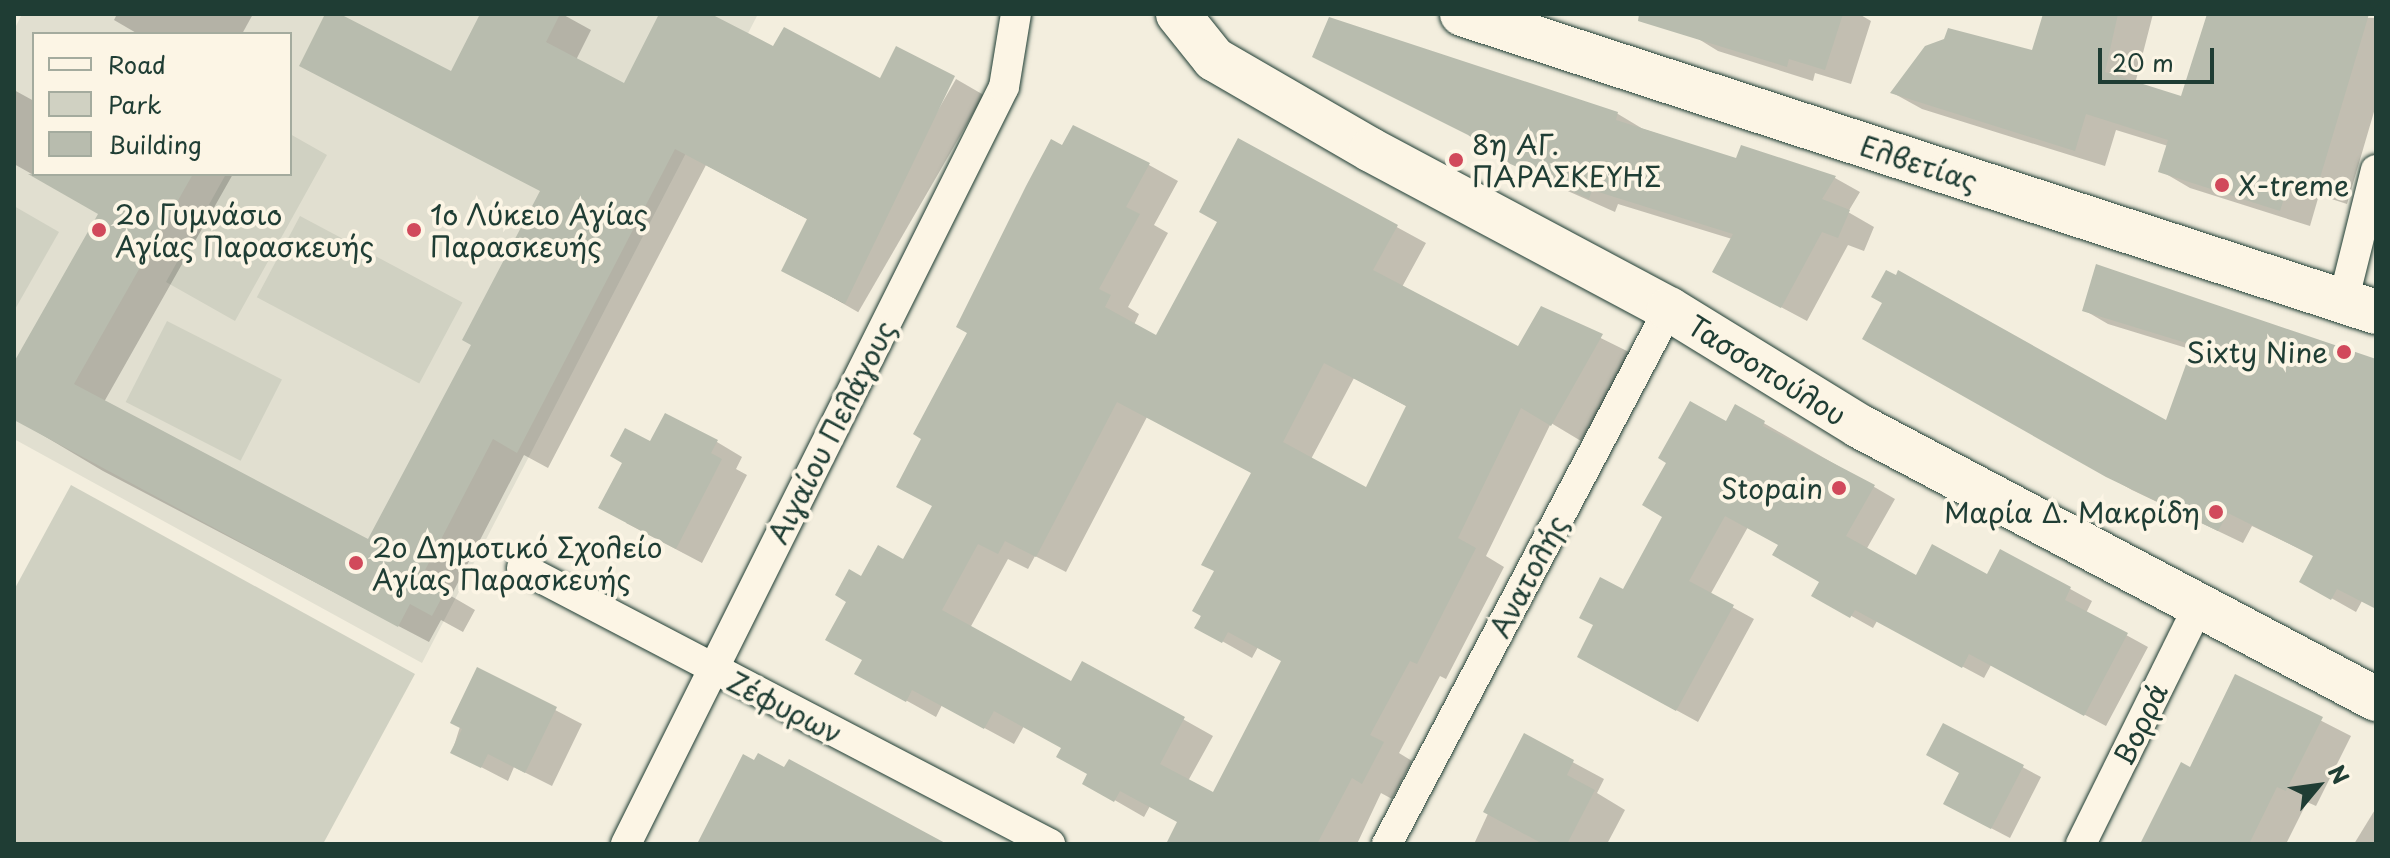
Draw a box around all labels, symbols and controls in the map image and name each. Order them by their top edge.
legend [32,32,292,176]
scale bar [2102,32,2218,82]
text: 20 m [2112,44,2174,80]
text: Road [108,46,166,82]
text: Park [108,86,162,122]
text: Building [108,126,202,162]
place label: 8η ΑΓ. ΠΑΡΑΣΚΕΥΗΣ [1472,127,1661,193]
street label: Ελβετίας [1856,128,1982,198]
marker: 8η ΑΓ. ΠΑΡΑΣΚΕΥΗΣ [1447,151,1465,169]
place label: X-treme [2238,168,2349,202]
marker: X-treme [2213,176,2231,194]
place label: 2ο Γυμνάσιο Αγίας Παρασκευής [115,197,375,263]
place label: 1ο Λύκειο Αγίας Παρασκευής [430,197,651,263]
marker: 2ο Γυμνάσιο Αγίας Παρασκευής [90,221,108,239]
marker: 1ο Λύκειο Αγίας Παρασκευής [405,221,423,239]
street label: Τασσοπούλου [1682,308,1852,432]
street label: Αιγαίου Πελάγους [760,315,902,549]
place label: Sixty Nine [2188,335,2328,369]
marker: Sixty Nine [2335,343,2353,361]
place label: Stopain [1721,471,1823,505]
marker: Stopain [1830,479,1848,497]
place label: Μαρία Δ. Μακρίδη [1944,495,2200,529]
marker: Μαρία Δ. Μακρίδη [2207,503,2225,521]
street label: Ανατολής [1482,509,1574,643]
place label: 2ο Δημοτικό Σχολείο Αγίας Παρασκευής [372,530,663,596]
marker: 2ο Δημοτικό Σχολείο Αγίας Παρασκευής [347,554,365,572]
street label: Ζέφυρων [722,664,848,750]
street label: Βορρά [2106,678,2174,770]
north arrow [2278,746,2358,826]
text: N [2321,758,2358,790]

